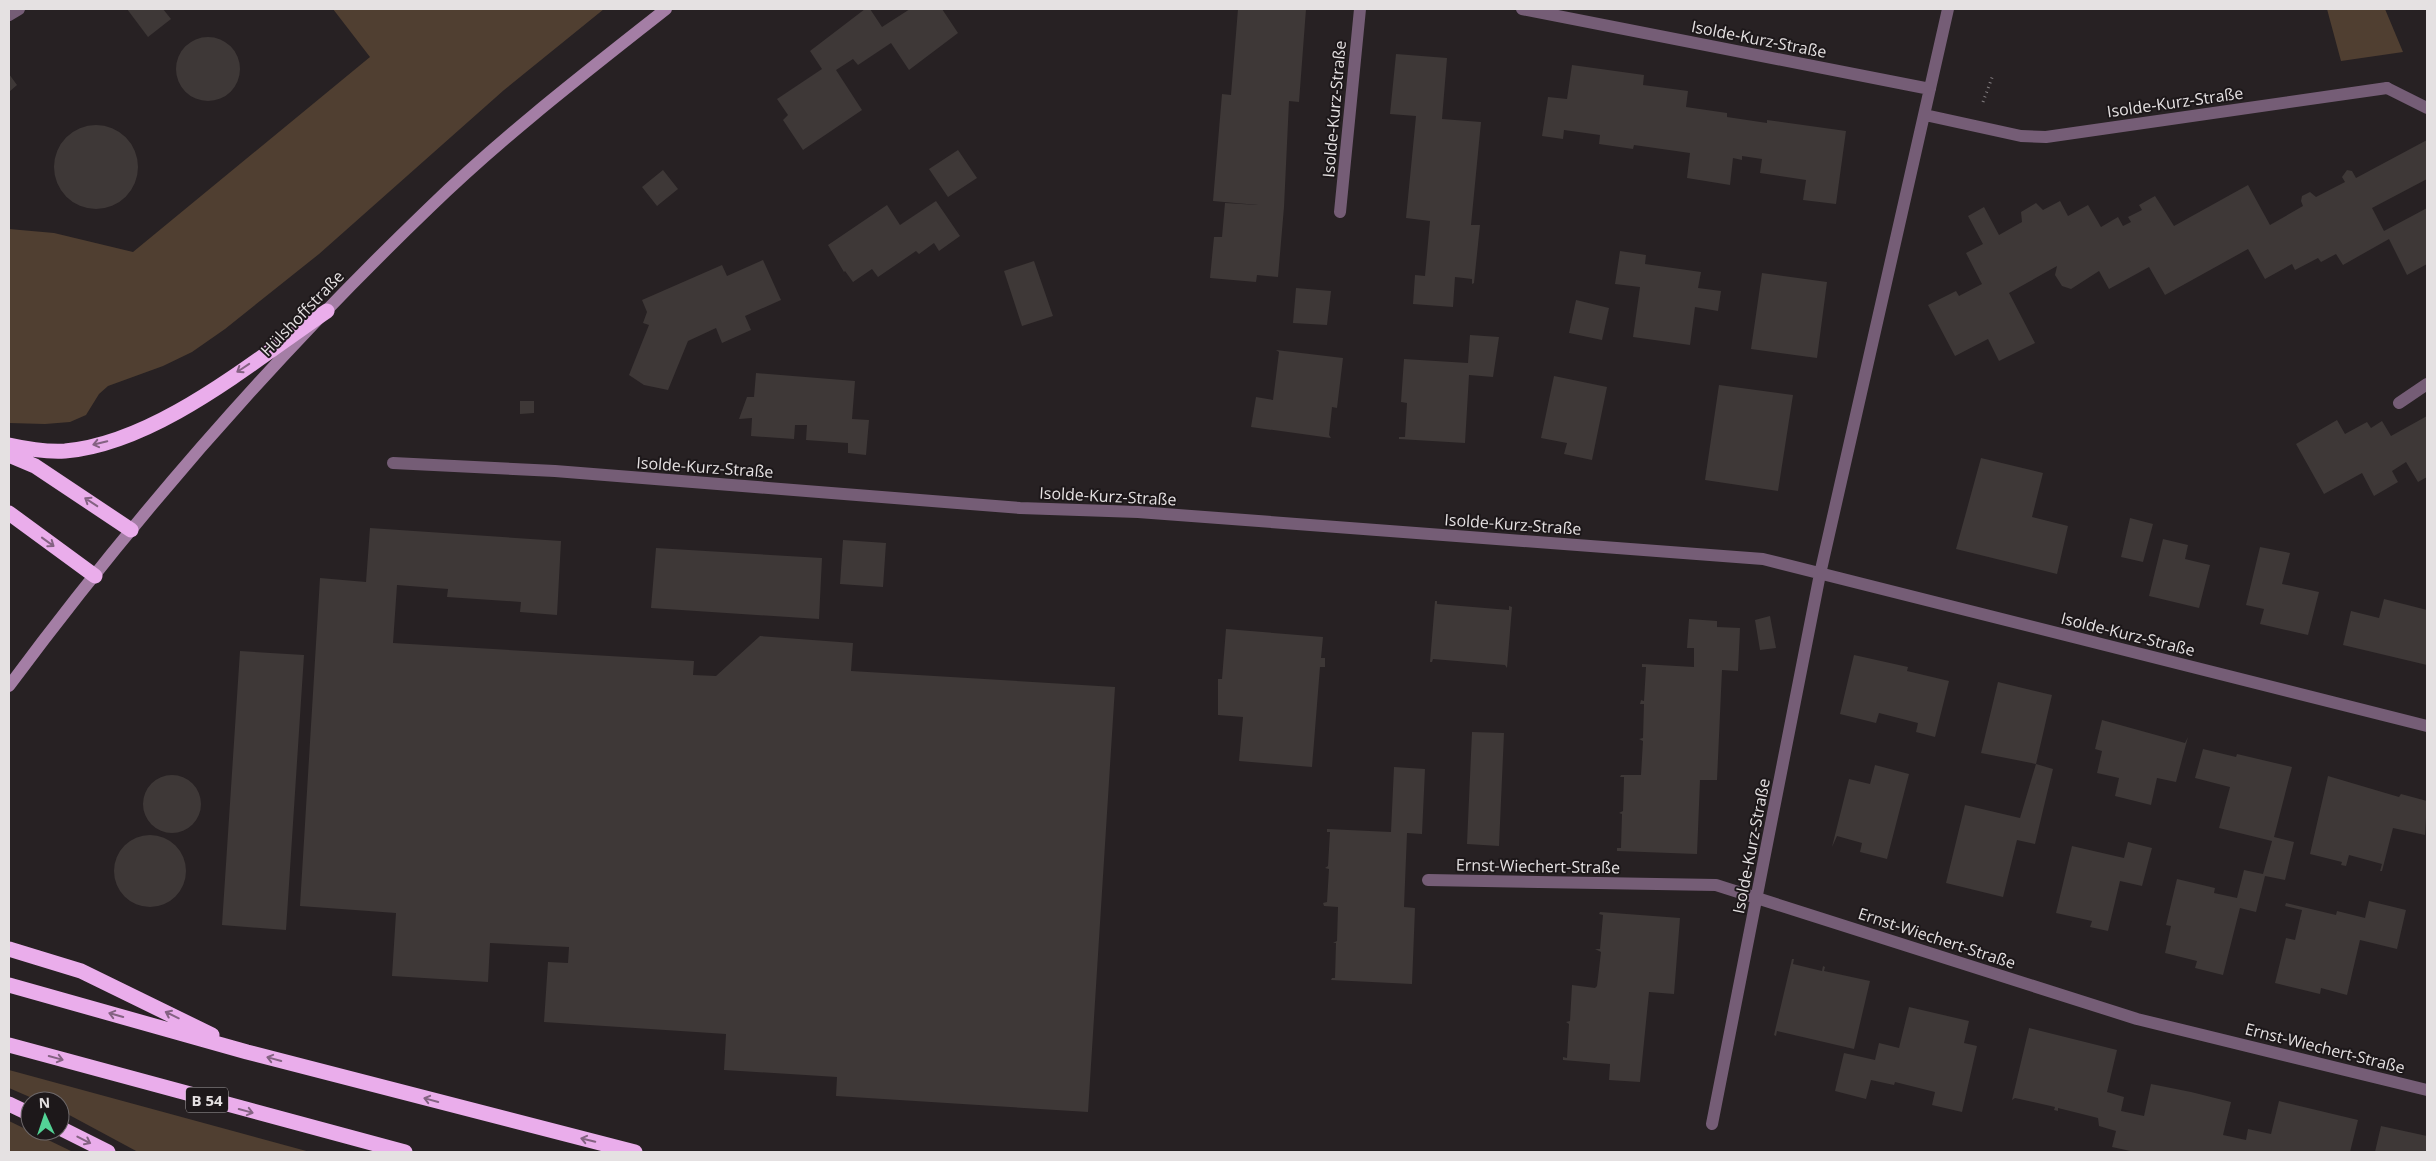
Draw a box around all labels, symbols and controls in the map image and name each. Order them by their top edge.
street label: Isolde-Kurz-Straße [1689,15,1829,63]
street label: Isolde-Kurz-Straße [1317,40,1351,178]
street label: Isolde-Kurz-Straße [2105,82,2245,122]
street label: Hülshoffstraße [255,265,349,361]
one-way arrow [236,363,250,373]
one-way arrow [93,439,109,448]
street label: Isolde-Kurz-Straße [636,451,774,483]
street label: Isolde-Kurz-Straße [1039,481,1177,511]
one-way arrow [84,497,98,507]
street label: Isolde-Kurz-Straße [1444,508,1582,540]
one-way arrow [41,537,55,547]
street label: Isolde-Kurz-Straße [2059,607,2197,661]
street label: Isolde-Kurz-Straße [1727,776,1775,916]
street label: Ernst-Wiechert-Straße [1456,854,1620,878]
street label: Ernst-Wiechert-Straße [1856,902,2019,974]
one-way arrow [108,1010,124,1019]
one-way arrow [164,1010,179,1020]
street label: Ernst-Wiechert-Straße [2243,1017,2407,1079]
one-way arrow [47,1054,63,1064]
one-way arrow [266,1054,282,1063]
road number: B 54 [186,1088,228,1112]
north arrow [20,1091,70,1141]
text: N [38,1093,50,1112]
one-way arrow [423,1095,439,1104]
one-way arrow [238,1106,254,1116]
one-way arrow [581,1135,597,1144]
one-way arrow [76,1136,91,1145]

